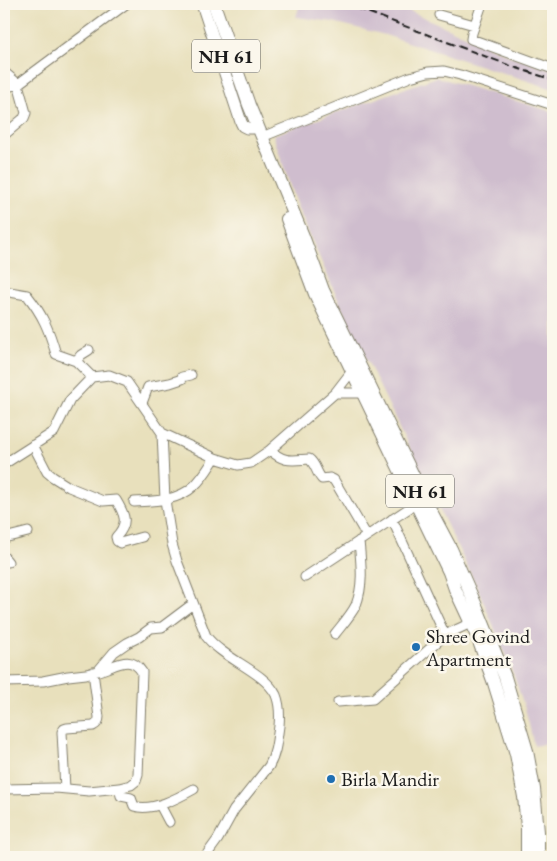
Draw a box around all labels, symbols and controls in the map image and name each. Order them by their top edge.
road number: NH 61 [192,40,260,72]
road number: NH 61 [386,474,454,508]
place label: Shree Govind Apartment [425,623,531,672]
marker: Shree Govind Apartment [410,641,422,653]
place label: Birla Mandir [341,766,439,792]
marker: Birla Mandir [325,773,337,785]

